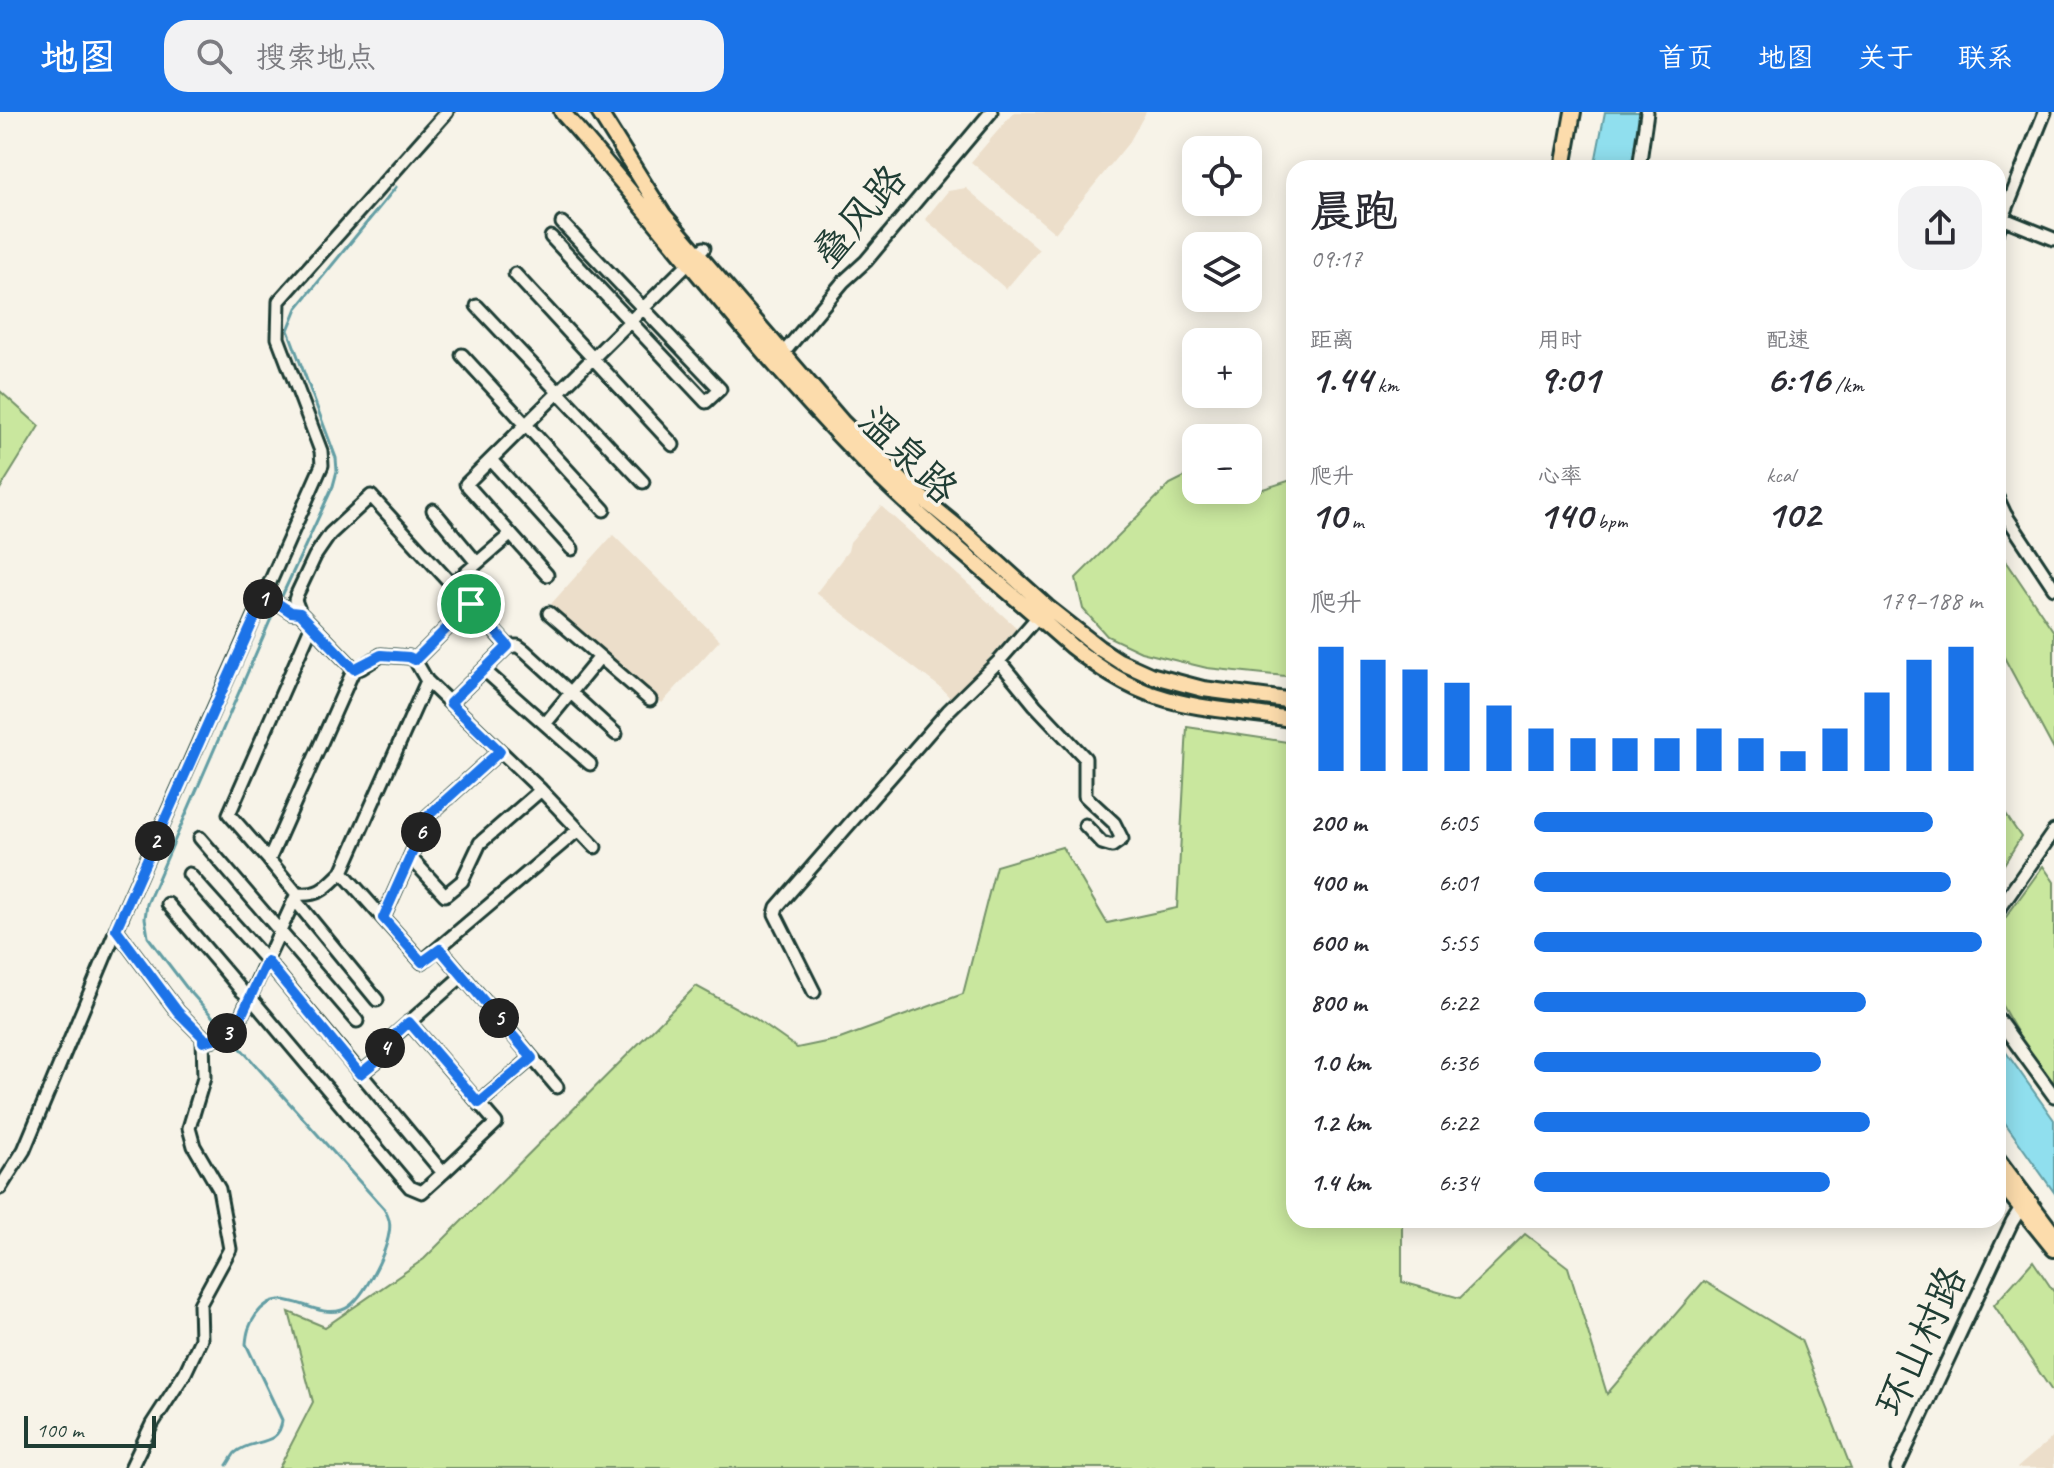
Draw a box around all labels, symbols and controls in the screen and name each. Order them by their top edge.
search box [164,20,724,92]
text: 地图 [40,34,116,81]
icon: search [192,34,236,78]
text: 搜索地点 [256,38,376,76]
text: 首页 [1658,40,1714,75]
text: 地图 [1758,40,1814,75]
text: 关于 [1858,40,1914,75]
text: 联系 [1958,40,2014,75]
map controls [1182,136,1262,504]
button: locate [1182,136,1262,216]
street label: 叠风路 [801,154,917,278]
text: 晨跑 [1310,184,1398,239]
button: share [1898,186,1982,270]
button: layers [1182,232,1262,312]
text: 09:17 [1310,242,1362,275]
text: 距离 [1310,326,1354,354]
text: 用时 [1538,326,1582,354]
text: 配速 [1766,326,1810,354]
button: + [1182,328,1262,408]
text: 1.44 [1310,354,1372,404]
text: 9:01 [1538,354,1599,404]
text: 6:16 [1766,354,1830,404]
text: km [1372,371,1399,399]
text: /km [1830,371,1864,399]
street label: 温泉路 [847,395,969,515]
button: − [1182,424,1262,504]
text: kcal [1766,461,1795,489]
text: 爬升 [1310,462,1354,490]
text: 心率 [1538,462,1582,490]
text: 102 [1766,489,1820,539]
text: 10 [1310,490,1346,540]
text: 140 [1538,490,1592,540]
text: m [1346,507,1364,535]
text: bpm [1592,507,1628,535]
pin [437,570,505,638]
pin: 1 [243,579,283,619]
icon: arrive [449,582,493,626]
text: 179–188 m [1879,584,1982,617]
text: 1 [258,585,268,613]
text: 爬升 [1310,586,1362,619]
text: 200 m [1310,806,1366,839]
text: 6:05 [1438,806,1478,839]
pin: 6 [401,812,441,852]
text: 6 [416,818,426,846]
pin: 2 [135,821,175,861]
text: 2 [150,827,160,855]
text: 400 m [1310,866,1366,899]
text: 6:01 [1438,866,1478,899]
text: 600 m [1310,926,1367,959]
text: 5:55 [1438,926,1478,959]
text: 800 m [1310,986,1366,1019]
text: 6:22 [1438,986,1478,1019]
pin: 5 [479,998,519,1038]
text: 5 [494,1004,504,1032]
pin: 3 [207,1013,247,1053]
text: 3 [222,1019,232,1047]
pin: 4 [365,1028,405,1068]
text: 4 [380,1034,390,1062]
text: 1.0 km [1310,1046,1370,1079]
text: 6:36 [1438,1046,1478,1079]
text: 1.2 km [1310,1106,1370,1139]
text: 6:22 [1438,1106,1478,1139]
text: 1.4 km [1310,1166,1370,1199]
text: 6:34 [1438,1166,1478,1199]
street label: 环山村路 [1865,1258,1977,1424]
scale bar [24,1412,156,1448]
text: 100 m [36,1416,83,1444]

